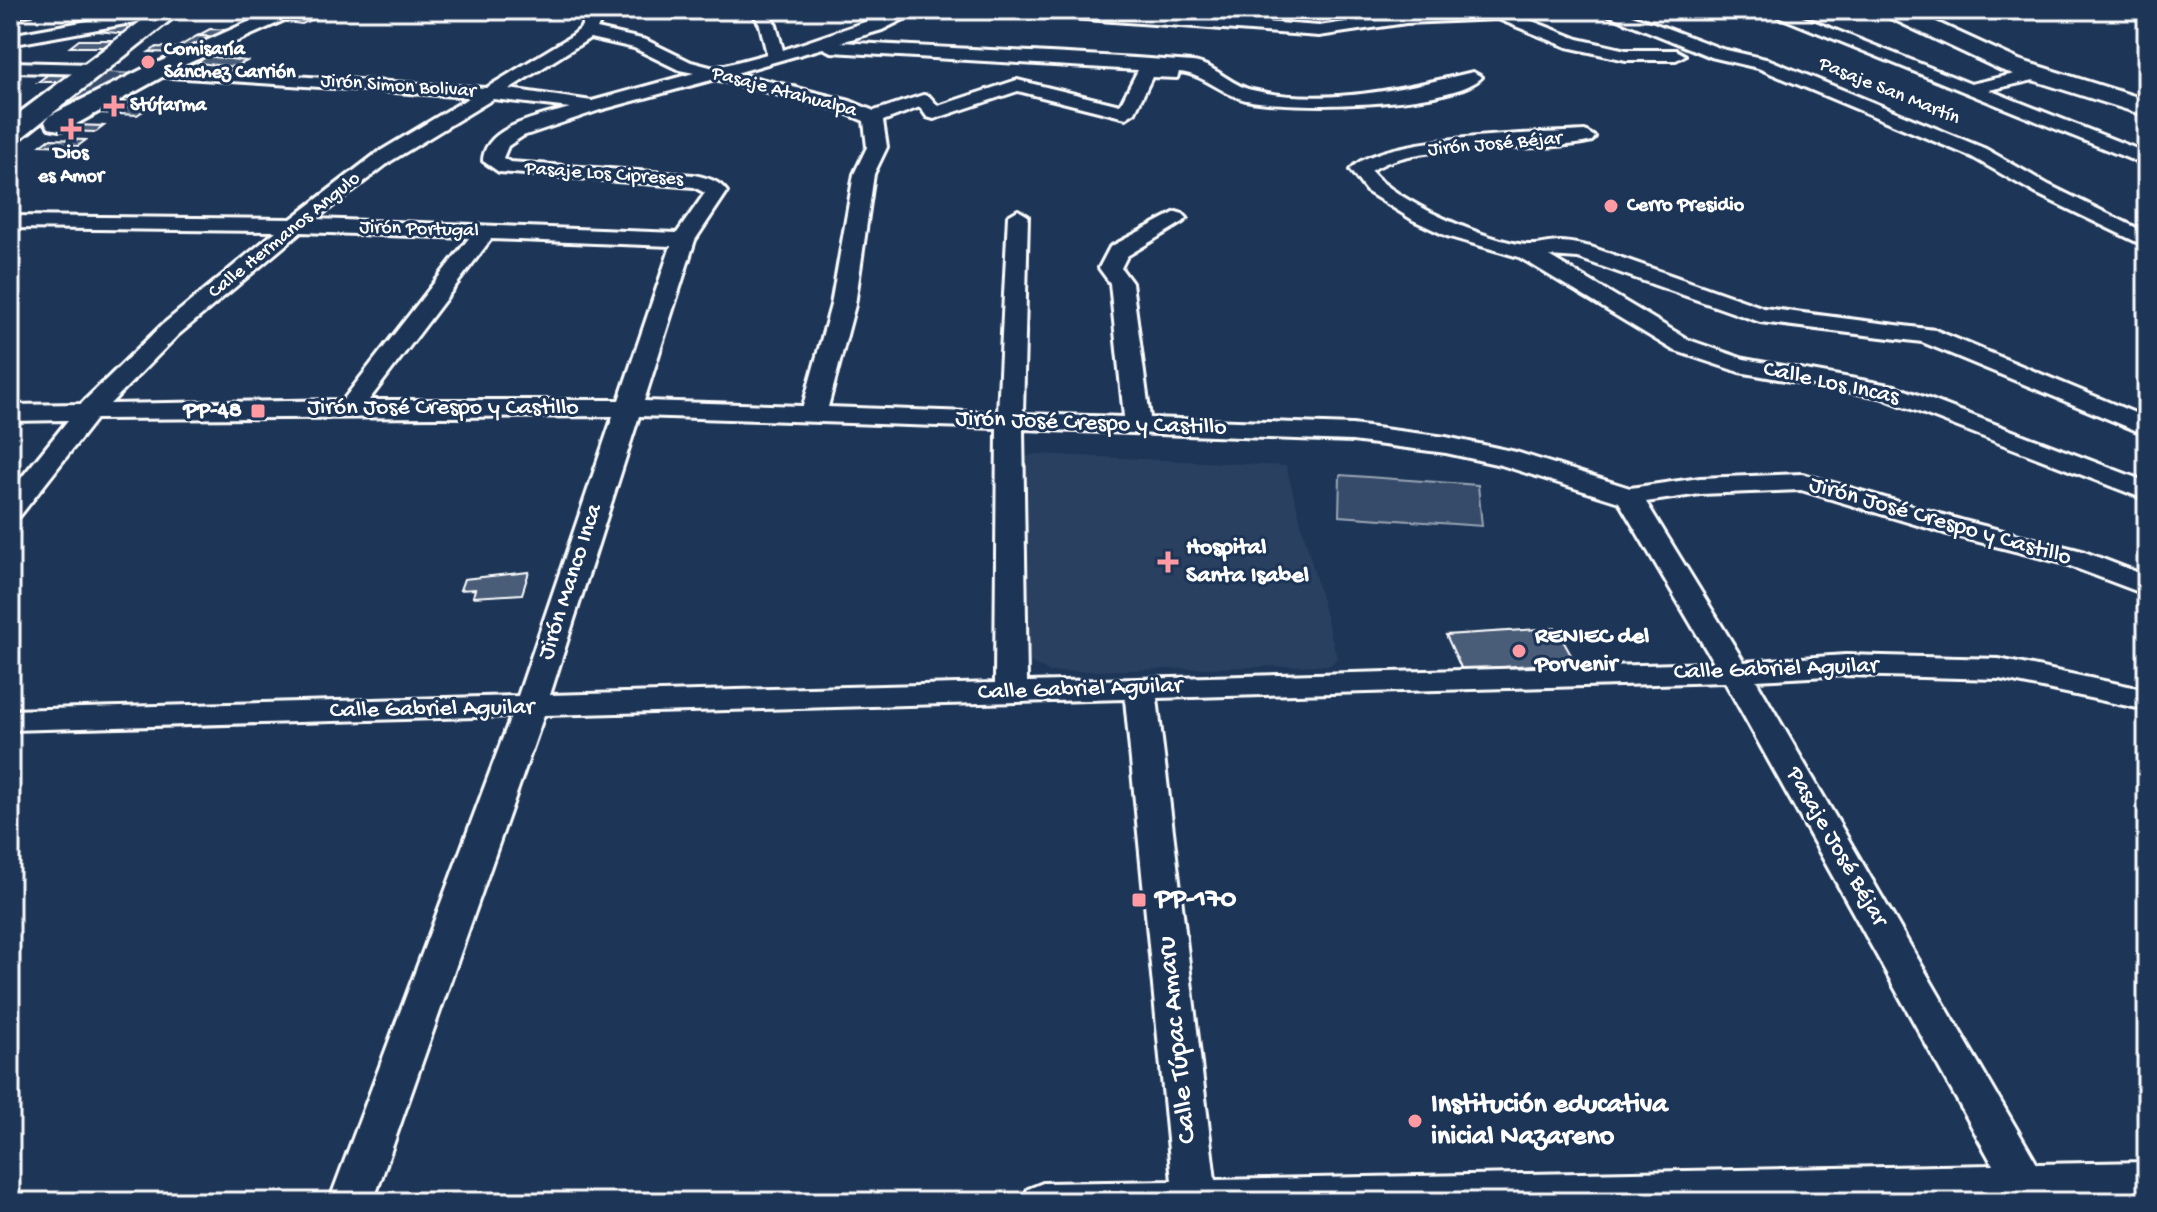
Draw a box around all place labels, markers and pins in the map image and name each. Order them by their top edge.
place label: Comisaría Sánchez Carrión [163,39,296,85]
marker: Comisaría Sánchez Carrión [139,53,157,71]
place label: Stúfarma [130,95,207,118]
marker: Stúfarma [105,97,123,115]
marker: Dios es Amor [62,120,80,138]
place label: Dios es Amor [37,143,106,189]
place label: Cerro Presidio [1626,195,1745,218]
marker: Cerro Presidio [1602,197,1620,215]
place label: PP-48 [181,397,242,426]
marker: PP-48 [249,402,267,420]
place label: Hospital Santa Isabel [1186,534,1309,591]
marker: Hospital Santa Isabel [1157,551,1179,573]
place label: RENIEC del Porvenir [1533,623,1649,680]
marker: RENIEC del Porvenir [1510,642,1528,660]
place label: PP-170 [1153,884,1237,917]
marker: PP-170 [1130,891,1148,909]
place label: Institución educativa inicial Nazareno [1431,1089,1669,1154]
marker: Institución educativa inicial Nazareno [1406,1112,1424,1130]

